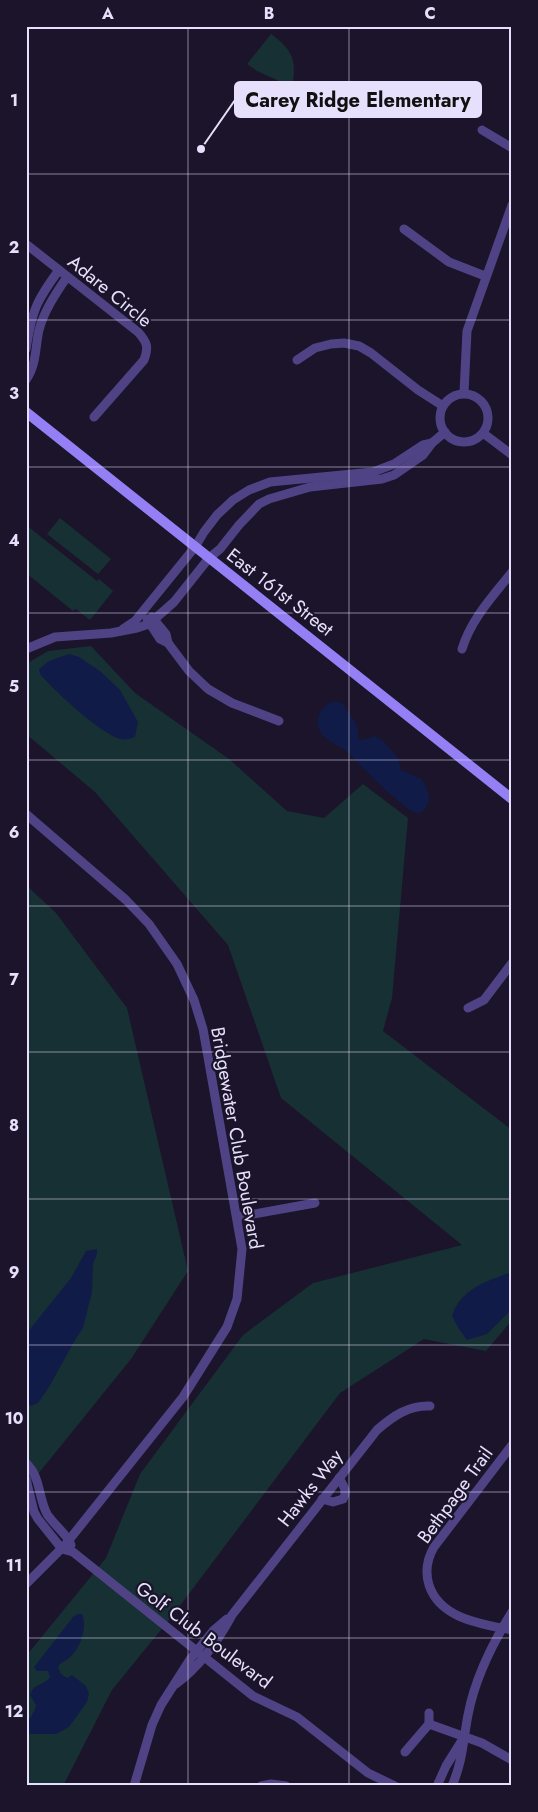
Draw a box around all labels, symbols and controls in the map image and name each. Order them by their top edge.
text: A [101,2,114,25]
text: B [264,2,274,25]
text: C [424,2,436,25]
callout: Carey Ridge Elementary [235,82,481,117]
text: Carey Ridge Elementary [245,86,471,115]
text: 1 [10,89,18,112]
text: 2 [9,236,19,259]
street label: Adare Circle [62,249,158,334]
text: 3 [9,382,19,405]
text: 4 [8,529,20,552]
street label: East 161st Street [221,542,339,643]
text: 5 [9,675,19,698]
text: 6 [9,821,19,844]
text: 7 [9,968,19,991]
street label: Bridgewater Club Boulevard [204,1025,270,1251]
text: 8 [9,1114,19,1137]
text: 9 [9,1261,19,1284]
text: 10 [5,1407,23,1430]
street label: Bethpage Trail [411,1441,499,1549]
street label: Hawks Way [271,1443,349,1532]
text: 11 [6,1554,22,1577]
street label: Golf Club Boulevard [130,1575,278,1695]
text: 12 [5,1700,23,1723]

